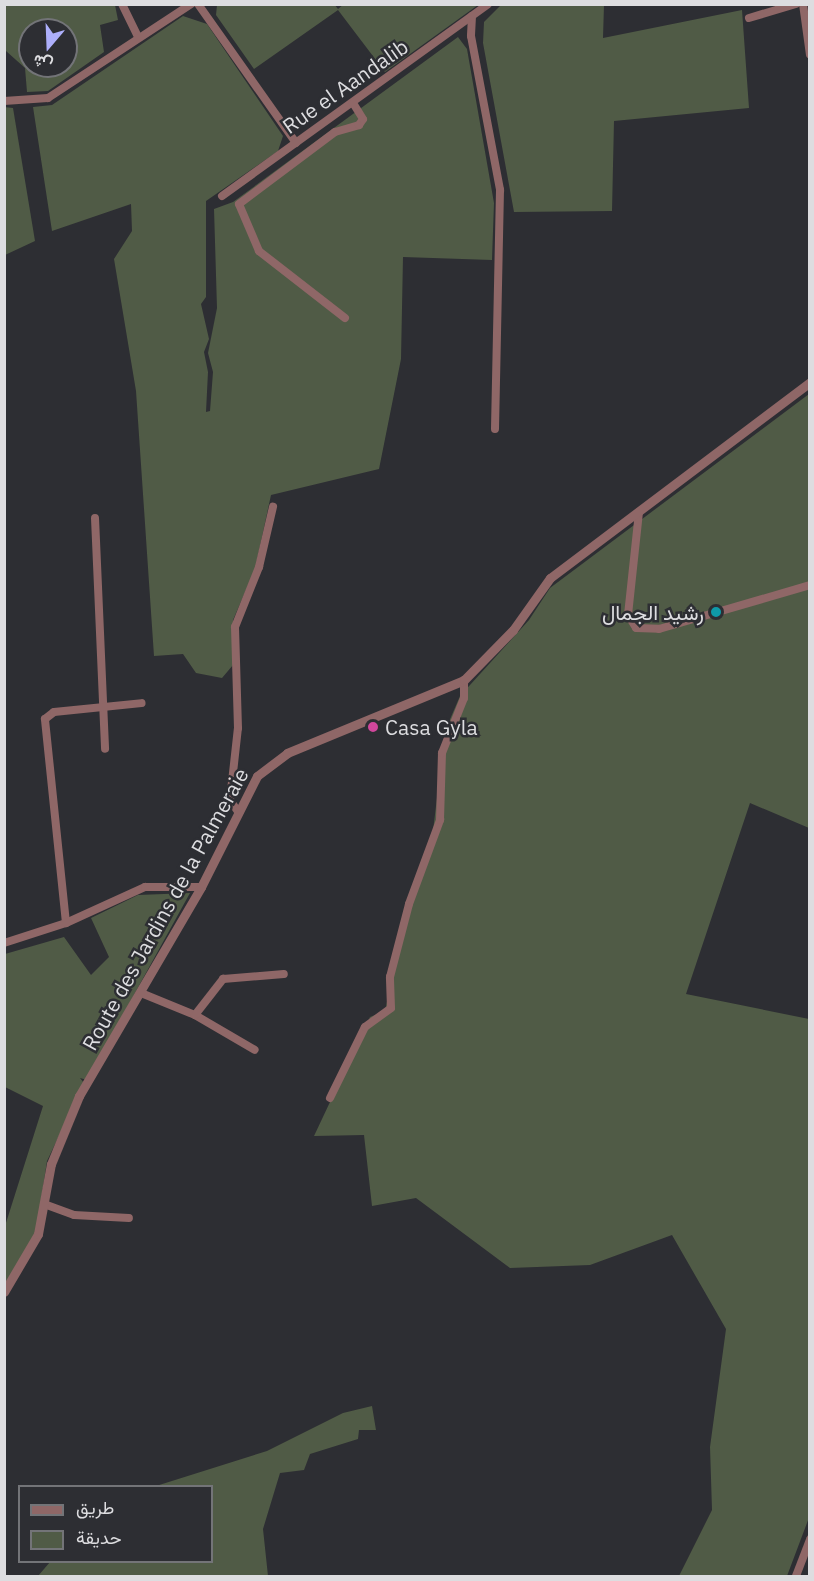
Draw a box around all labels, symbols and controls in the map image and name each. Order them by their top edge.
north arrow [18,18,78,78]
street label: Rue el Aandalib [277,33,413,139]
text: ش [30,51,55,76]
place label: رشيد الجمال [602,599,704,625]
marker: رشيد الجمال [709,605,723,619]
place label: Casa Gyla [385,714,478,740]
marker: Casa Gyla [366,720,380,734]
street label: Route des Jardins de la Palmeraie [77,763,253,1055]
legend [18,1485,213,1563]
text: طريق [76,1496,114,1519]
text: حديقة [76,1526,122,1549]

